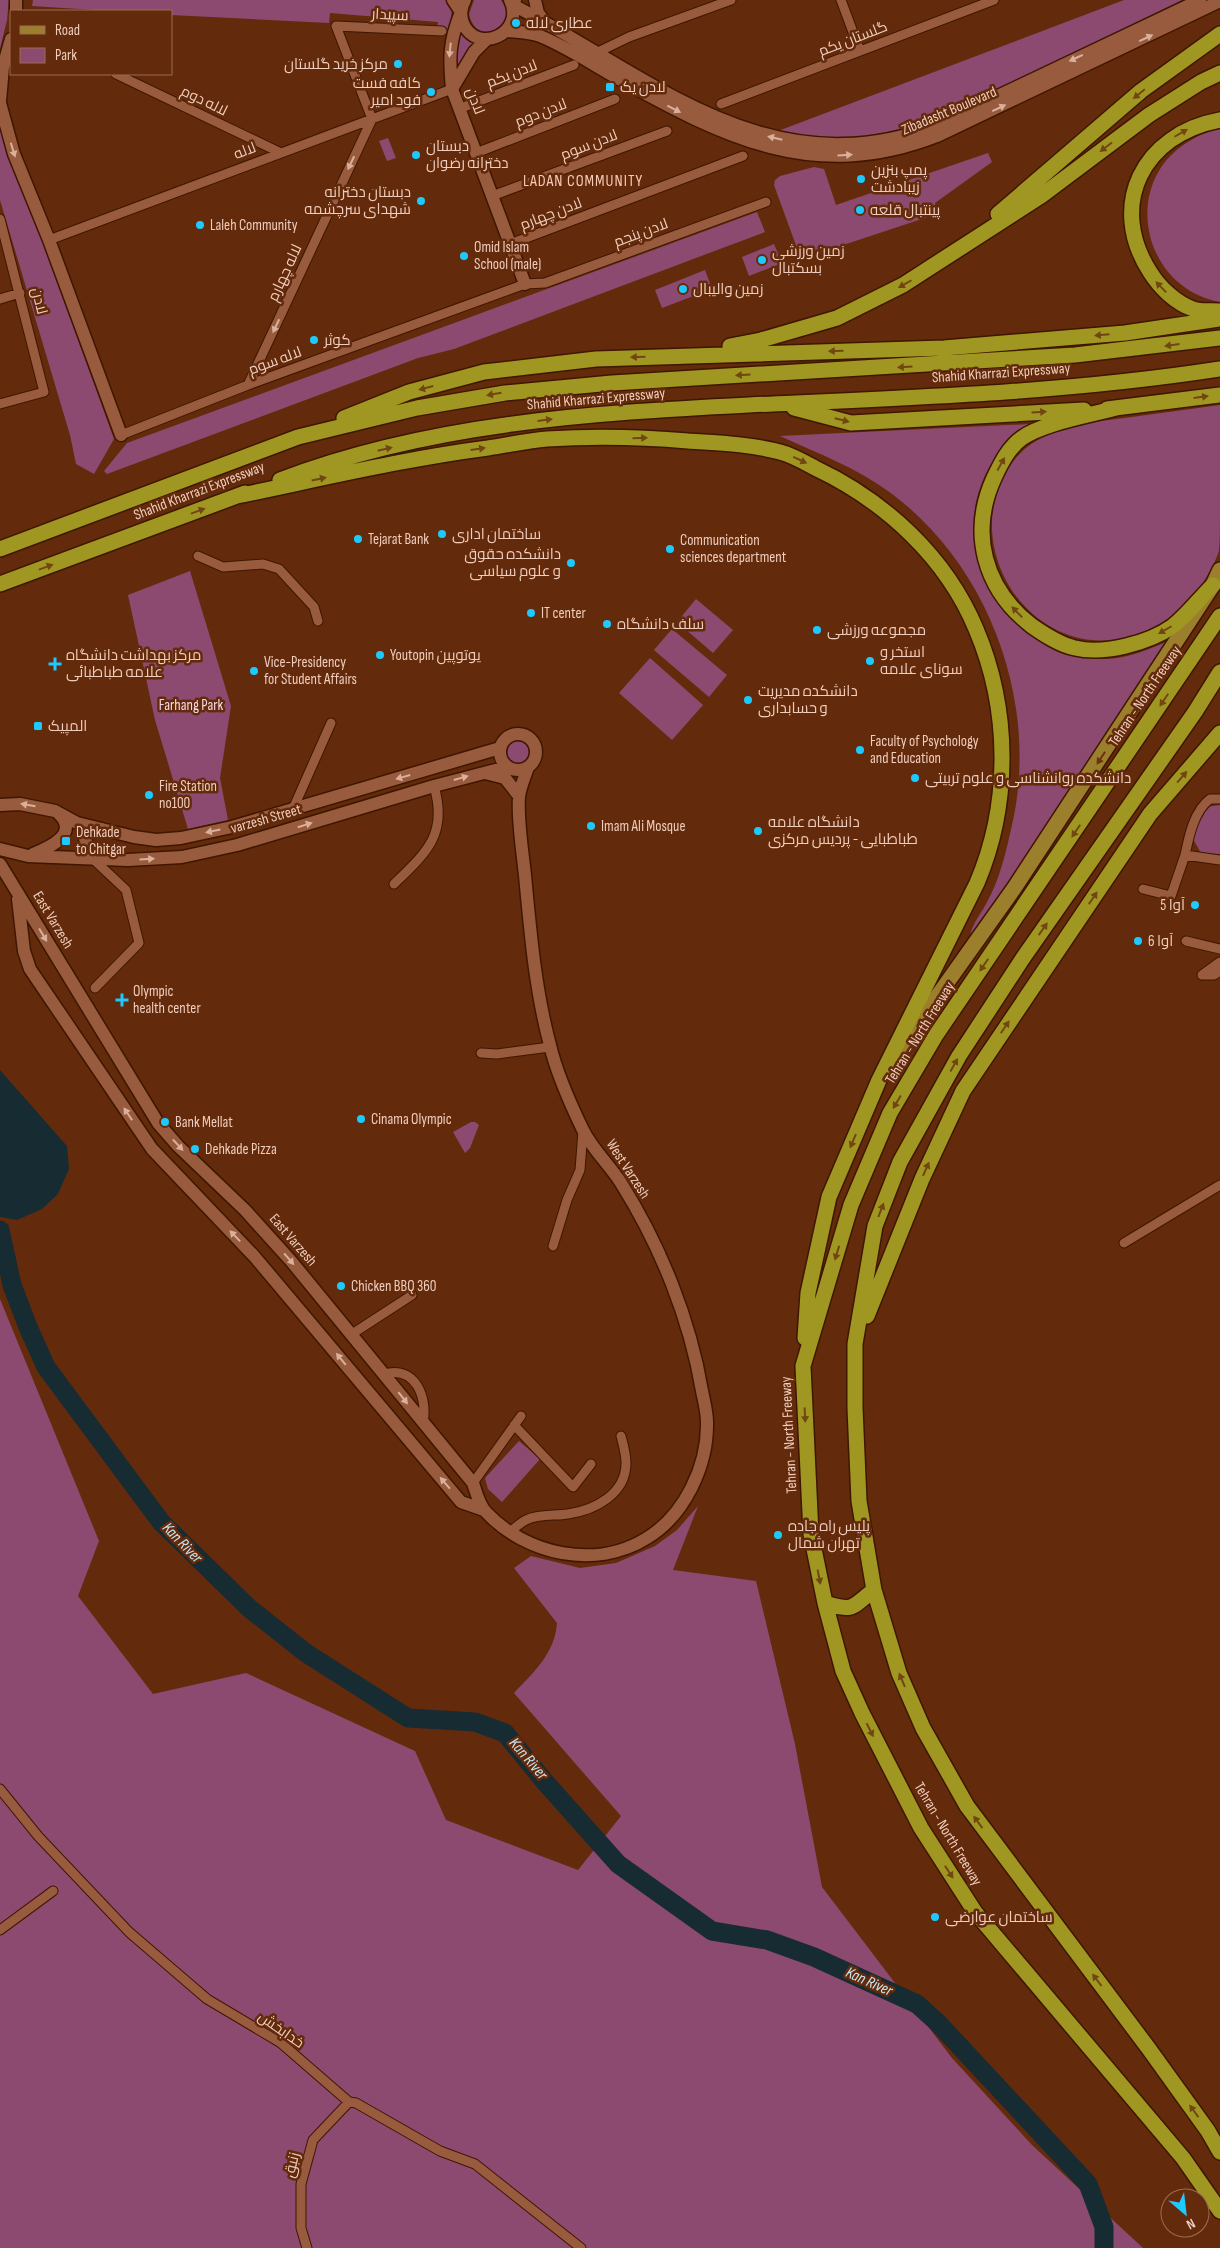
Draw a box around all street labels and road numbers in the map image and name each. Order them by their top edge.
street label: سپیدار [370,4,409,25]
street label: گلستان یکم [816,17,890,61]
street label: لادن یکم [484,56,540,92]
street label: لاله دوم [178,82,230,120]
street label: Zibadasht Boulevard [899,82,999,140]
street label: لادن [461,85,489,117]
street label: لادن دوم [512,94,570,132]
street label: لادن سوم [558,125,620,165]
street label: لاله [231,138,259,164]
street label: لادن چهارم [517,193,585,235]
street label: لادن پنجم [611,214,671,252]
street label: لاله چهارم [264,241,306,305]
street label: لادن [27,286,51,316]
street label: لاله سوم [246,343,304,379]
street label: Shahid Kharrazi Expressway [931,359,1071,387]
street label: Shahid Kharrazi Expressway [526,383,666,415]
street label: Shahid Kharrazi Expressway [131,457,267,525]
street label: Tehran - North Freeway [1104,642,1186,750]
street label: varzesh Street [228,800,304,838]
street label: East Varzesh [29,888,77,952]
street label: Tehran - North Freeway [881,978,959,1088]
street label: West Varzesh [602,1136,654,1202]
street label: East Varzesh [265,1210,321,1270]
street label: Tehran - North Freeway [776,1376,802,1494]
street label: Tehran - North Freeway [910,1779,986,1889]
street label: خدابخش [254,2007,308,2053]
street label: زنبق [280,2150,304,2180]

